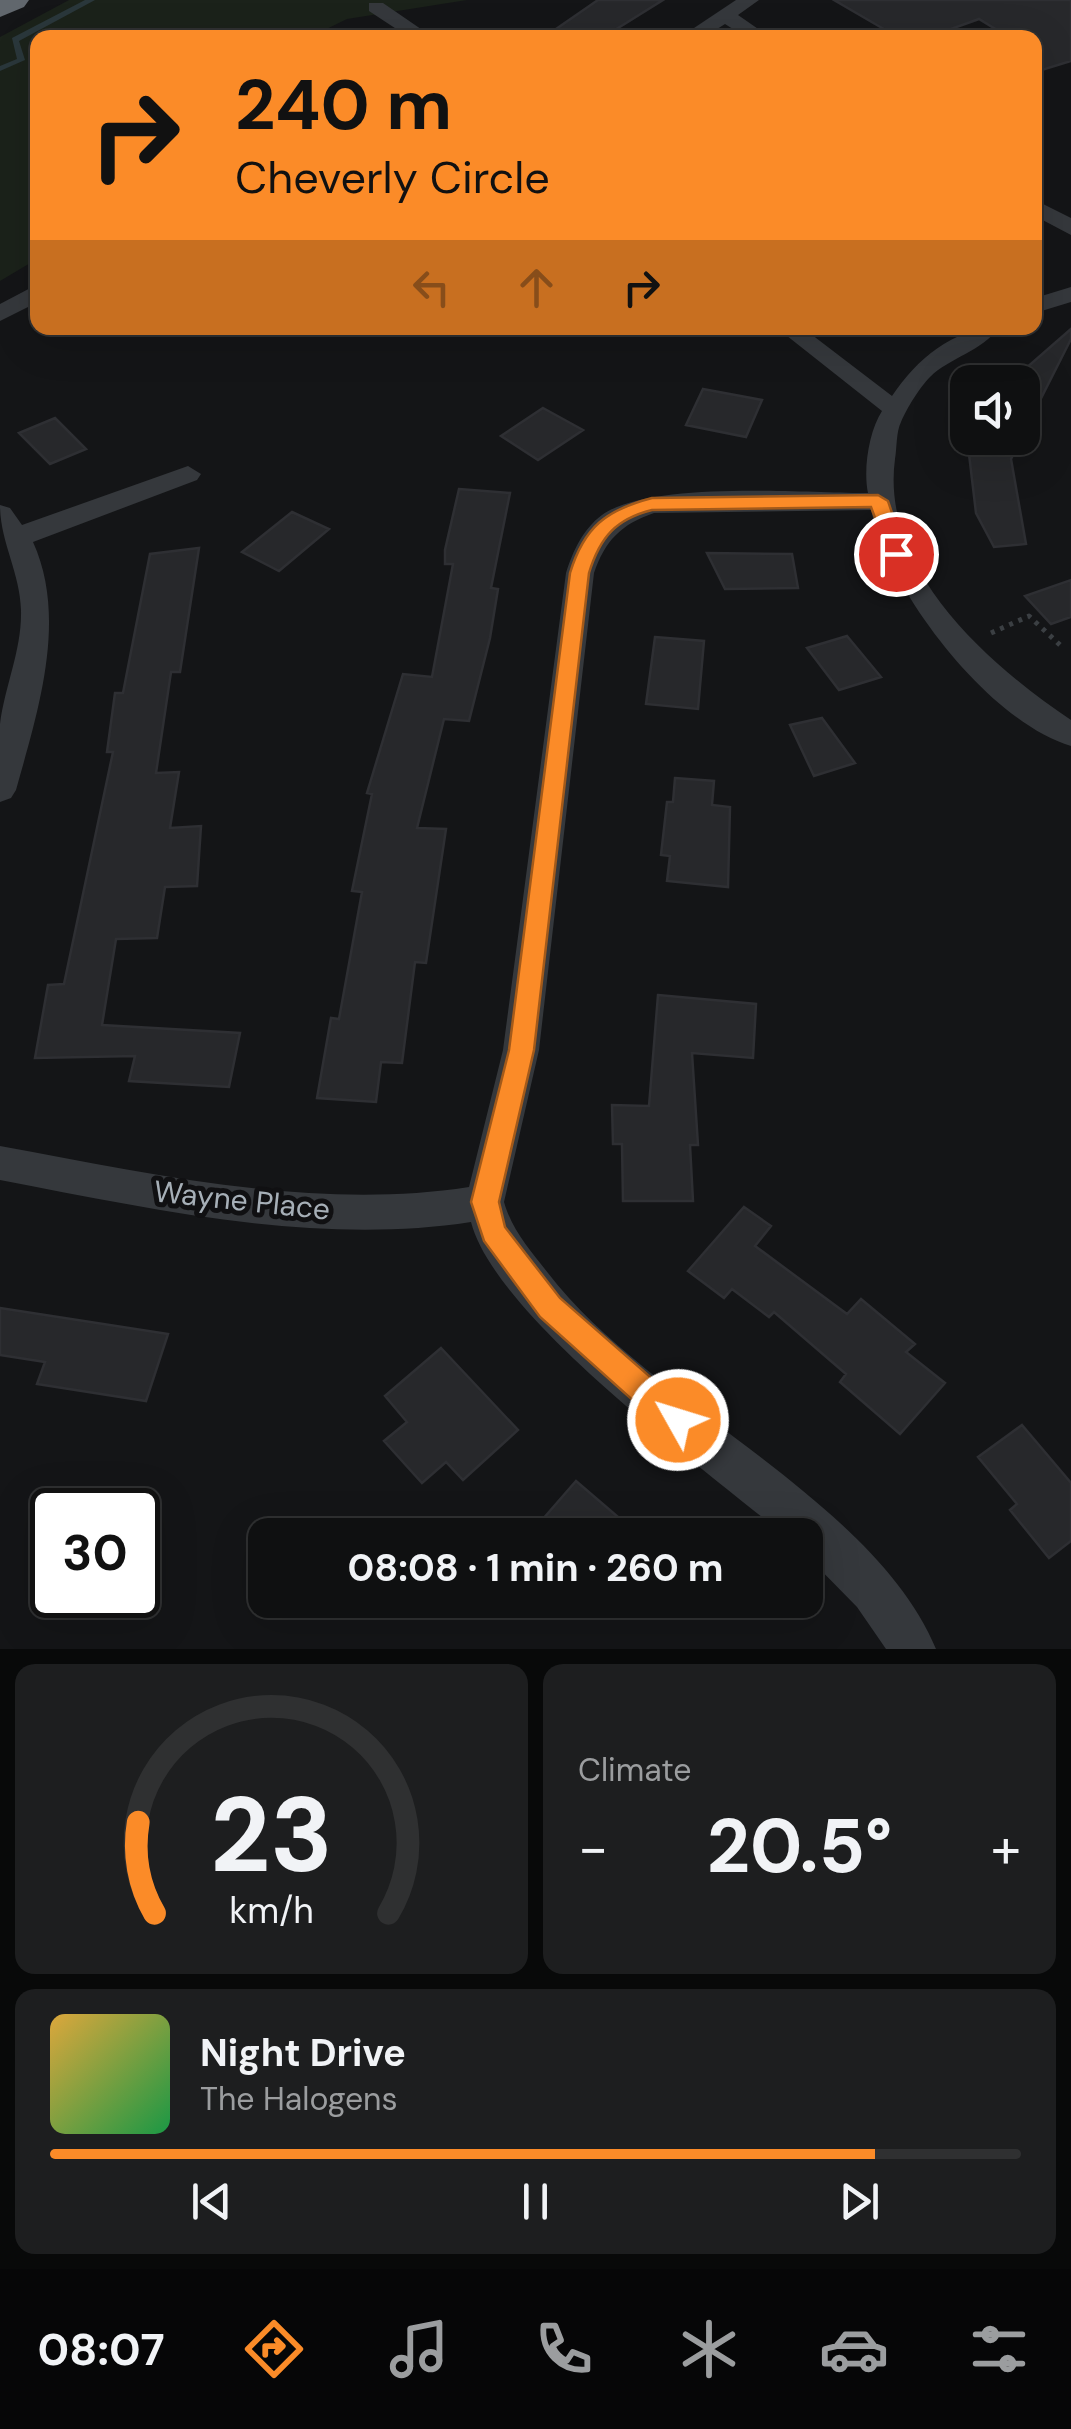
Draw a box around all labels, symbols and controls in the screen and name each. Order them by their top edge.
text: 240 m [235,60,452,151]
icon: right [70,70,200,200]
text: Cheverly Circle [235,148,550,207]
icon: left [404,260,459,315]
icon: ahead [509,260,564,315]
icon: right [614,260,669,315]
map controls [950,365,1040,455]
button: sound [950,365,1040,455]
pin [854,512,939,597]
icon: arrive [869,527,924,582]
street label: Wayne Place [152,1171,332,1229]
position arrow [626,1368,730,1472]
speed limit sign: 30 [30,1488,160,1618]
text: 08:08 · 1 min · 260 m [348,1543,723,1593]
text: Climate [578,1749,692,1791]
text: 23 [210,1768,333,1903]
text: 20.5° [707,1798,892,1895]
text: − [578,1812,608,1884]
text: + [991,1812,1021,1884]
text: km/h [229,1888,314,1934]
text: Night Drive [200,2028,406,2078]
text: The Halogens [200,2078,398,2120]
icon: previous [184,2174,239,2229]
icon: pause [508,2174,563,2229]
icon: next [832,2174,887,2229]
icon: directions [239,2314,309,2384]
icon: music [384,2314,454,2384]
icon: phone [529,2314,599,2384]
icon: climate [674,2314,744,2384]
icon: car [819,2314,889,2384]
icon: filters [964,2314,1034,2384]
text: 08:07 [37,2320,165,2379]

